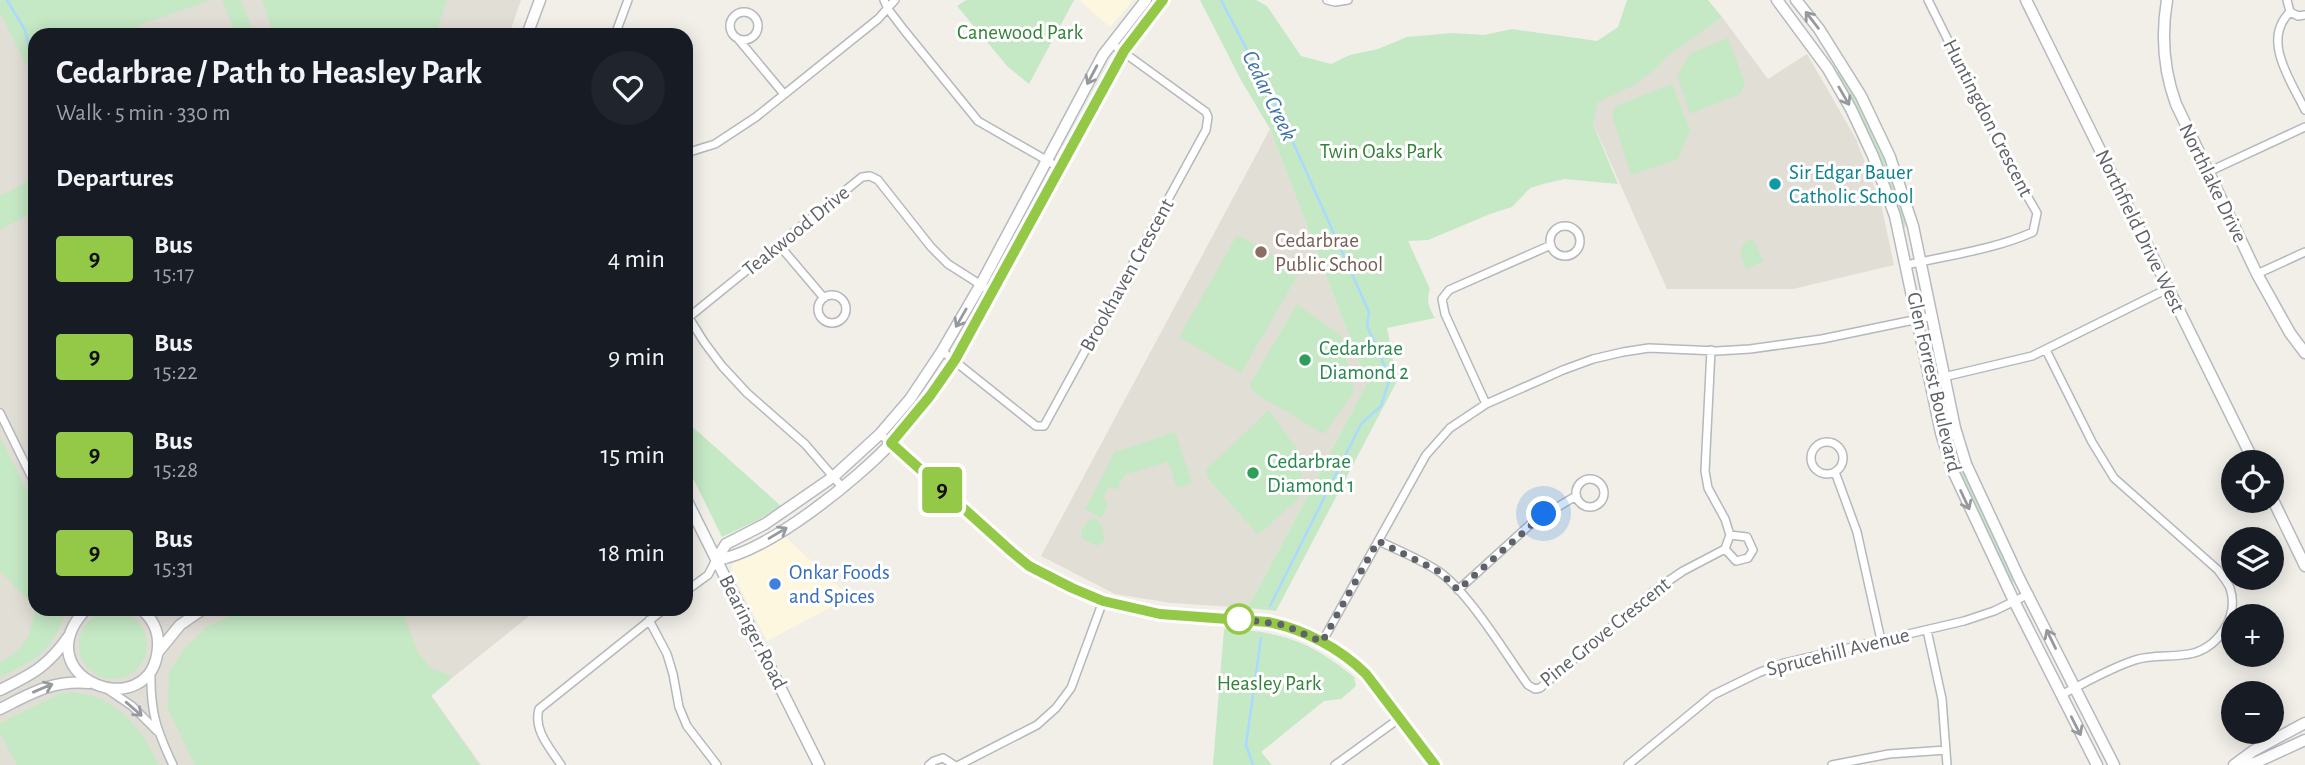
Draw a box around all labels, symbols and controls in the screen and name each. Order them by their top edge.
one-way arrow [1805,12,1820,30]
park label: Canewood Park [957,22,1083,43]
street label: Huntingdon Crescent [1939,36,2037,200]
water label: Cedar Creek [1237,47,1301,145]
button: heart [591,51,665,125]
text: Cedarbrae / Path to Heasley Park [56,57,482,90]
one-way arrow [1085,64,1099,85]
one-way arrow [1837,86,1851,106]
text: Walk · 5 min · 330 m [56,102,230,125]
street label: Northlake Drive [2175,120,2251,246]
park label: Twin Oaks Park [1320,141,1443,162]
street label: Northfield Drive West [2091,146,2189,316]
place label: Sir Edgar Bauer Catholic School [1789,162,1914,207]
text: Departures [56,165,174,191]
marker: Sir Edgar Bauer Catholic School [1767,176,1783,192]
street label: Teakwood Drive [739,182,853,280]
street label: Brookhaven Crescent [1076,195,1178,355]
place label: Cedarbrae Public School [1275,230,1383,275]
text: Bus [154,232,193,258]
marker: Cedarbrae Public School [1253,244,1269,260]
text: 4 min [608,246,665,272]
text: 9 [89,247,100,271]
text: 15:17 [154,263,194,286]
street label: Glen Forrest Boulevard [1903,290,1965,474]
one-way arrow [954,308,968,328]
text: Bus [154,330,193,356]
place label: Cedarbrae Diamond 2 [1319,338,1409,383]
text: 9 min [608,344,665,370]
text: 9 [89,345,100,369]
marker: Cedarbrae Diamond 2 [1297,352,1313,368]
text: 15:22 [154,361,198,384]
text: Bus [154,428,193,454]
text: 15 min [600,442,665,468]
text: 9 [89,443,100,467]
map controls [2221,450,2284,744]
button: locate [2221,450,2284,513]
place label: Cedarbrae Diamond 1 [1267,451,1354,496]
text: 15:28 [154,459,198,482]
marker: Cedarbrae Diamond 1 [1245,465,1261,481]
line badge: 9 [919,467,965,513]
text: 9 [936,478,948,502]
one-way arrow [1959,489,1973,510]
your location [1526,496,1561,531]
text: Bus [154,526,193,552]
one-way arrow [768,526,788,540]
button: layers [2221,527,2284,590]
text: 18 min [599,540,665,566]
text: 9 [89,541,100,565]
text: 15:31 [154,557,194,580]
place label: Onkar Foods and Spices [789,562,890,607]
street label: Bearinger Road [715,572,791,692]
street label: Pine Grove Crescent [1536,573,1674,691]
marker: Onkar Foods and Spices [767,576,783,592]
unlabelled marker [1224,604,1254,634]
button: + [2221,604,2284,667]
street label: Sprucehill Avenue [1764,624,1912,680]
one-way arrow [2043,629,2057,649]
park label: Heasley Park [1217,673,1322,694]
one-way arrow [32,681,54,694]
button: − [2221,681,2284,744]
one-way arrow [125,701,143,717]
one-way arrow [2070,715,2084,736]

